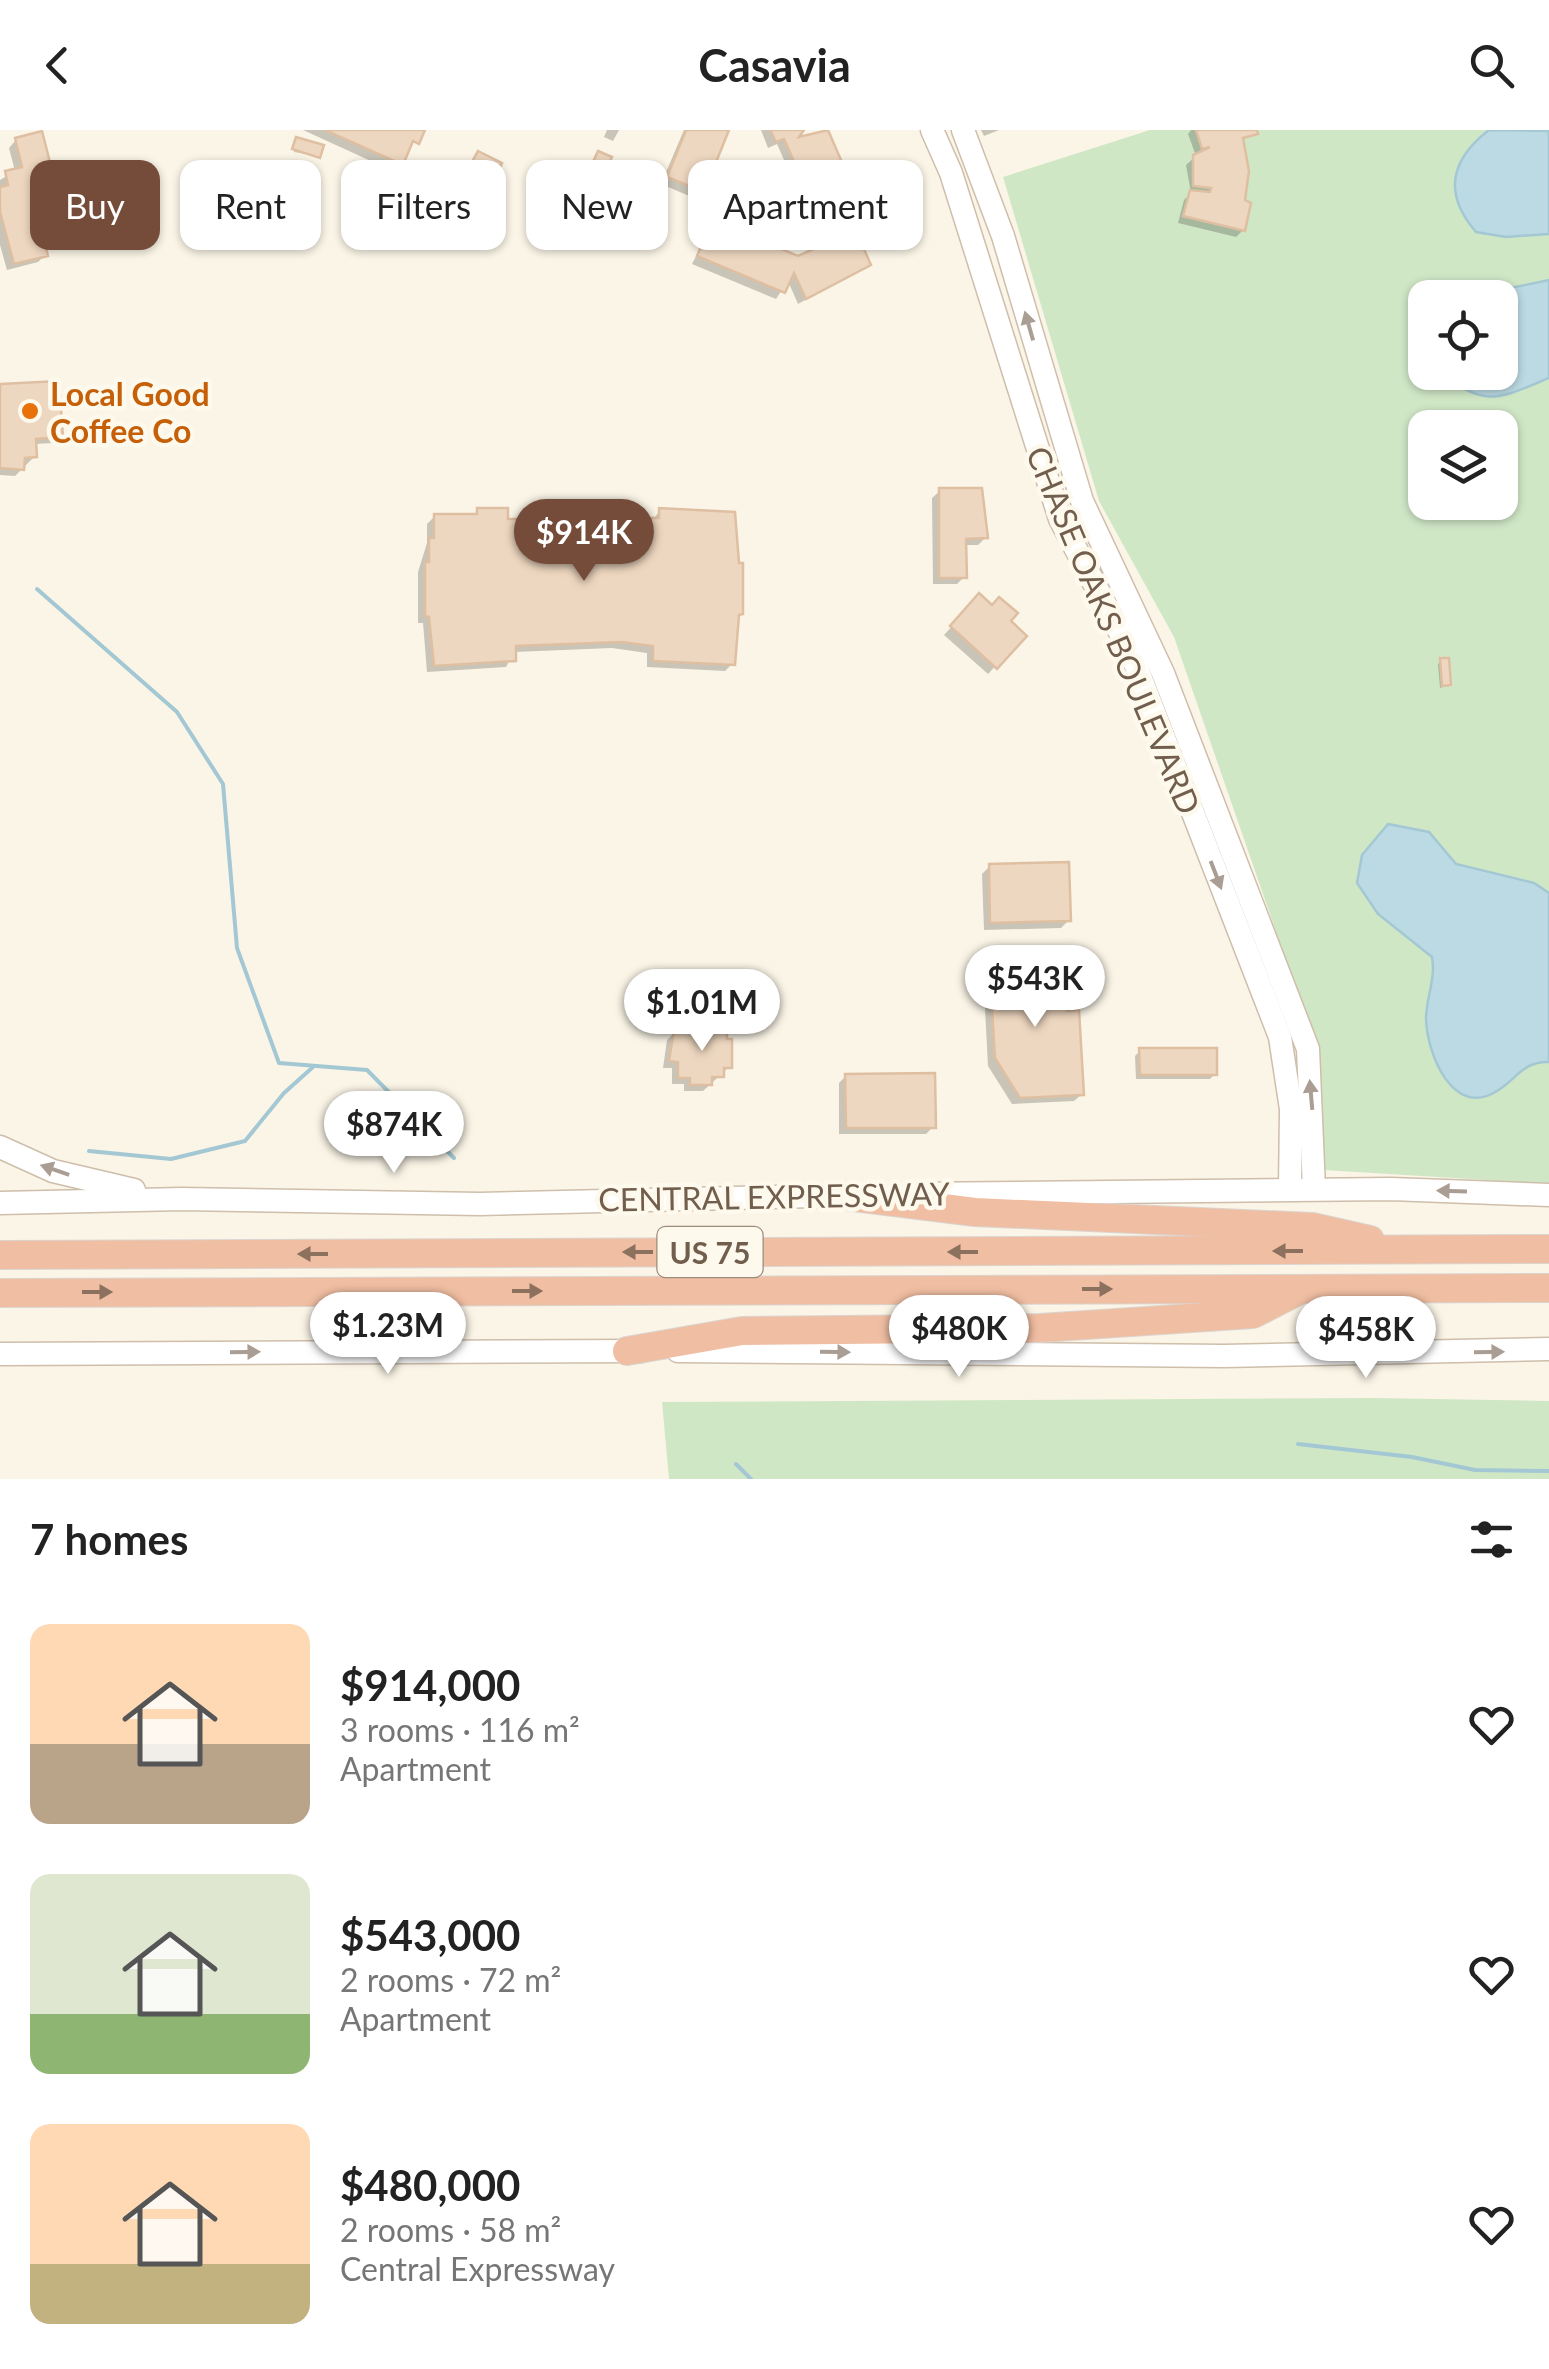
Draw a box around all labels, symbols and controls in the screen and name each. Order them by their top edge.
icon: back [30,38,85,93]
text: Casavia [698,38,851,92]
icon: search [1464,38,1519,93]
chip: Buy [30,160,160,250]
chip: Rent [180,160,321,250]
chip: Filters [341,160,506,250]
chip: New [526,160,668,250]
chip: Apartment [688,160,923,250]
map controls [1408,280,1518,520]
button: locate [1408,280,1518,390]
one-way arrow [1021,310,1036,341]
place label: Local Good Coffee Co [50,374,210,450]
marker: Local Good Coffee Co [19,400,41,422]
button: layers [1408,410,1518,520]
street label: CHASE OAKS BOULEVARD [1019,440,1209,820]
pin: $914K [514,499,654,584]
text: $914K [536,512,632,551]
one-way arrow [1208,860,1224,890]
pin: $543K [965,945,1105,1030]
text: $543K [987,958,1083,997]
pin: $1.01M [621,969,783,1054]
text: $1.01M [646,982,758,1021]
one-way arrow [1303,1079,1319,1110]
pin: $874K [324,1091,464,1176]
text: $874K [346,1104,442,1143]
one-way arrow [39,1162,69,1177]
street label: CENTRAL EXPRESSWAY [598,1173,950,1219]
one-way arrow [1435,1182,1467,1198]
road number: US 75 [658,1227,762,1277]
one-way arrow [1272,1243,1304,1259]
one-way arrow [622,1244,654,1260]
one-way arrow [947,1244,979,1260]
one-way arrow [297,1246,329,1262]
one-way arrow [1082,1281,1114,1297]
one-way arrow [512,1283,544,1299]
one-way arrow [82,1284,114,1300]
pin: $1.23M [307,1292,469,1377]
pin: $480K [889,1295,1029,1380]
pin: $458K [1296,1296,1436,1381]
text: $1.23M [332,1305,444,1344]
text: $480K [911,1308,1007,1347]
text: $458K [1318,1309,1414,1348]
one-way arrow [229,1343,261,1359]
one-way arrow [1474,1343,1506,1359]
one-way arrow [819,1344,851,1360]
icon: filters [1464,1512,1519,1567]
text: 7 homes [30,1514,188,1564]
text: $914,000 [340,1660,520,1710]
icon: home [110,1664,230,1784]
icon: heart [1464,1697,1519,1752]
text: 3 rooms · 116 m² [340,1710,580,1749]
text: Apartment [340,1749,491,1788]
text: $543,000 [340,1910,520,1960]
icon: home [110,1914,230,2034]
icon: heart [1464,1947,1519,2002]
text: 2 rooms · 72 m² [340,1960,561,1999]
text: Apartment [340,1999,491,2038]
text: $480,000 [340,2160,520,2210]
icon: home [110,2164,230,2284]
icon: heart [1464,2197,1519,2252]
text: 2 rooms · 58 m² [340,2210,561,2249]
text: Central Expressway [340,2249,615,2288]

